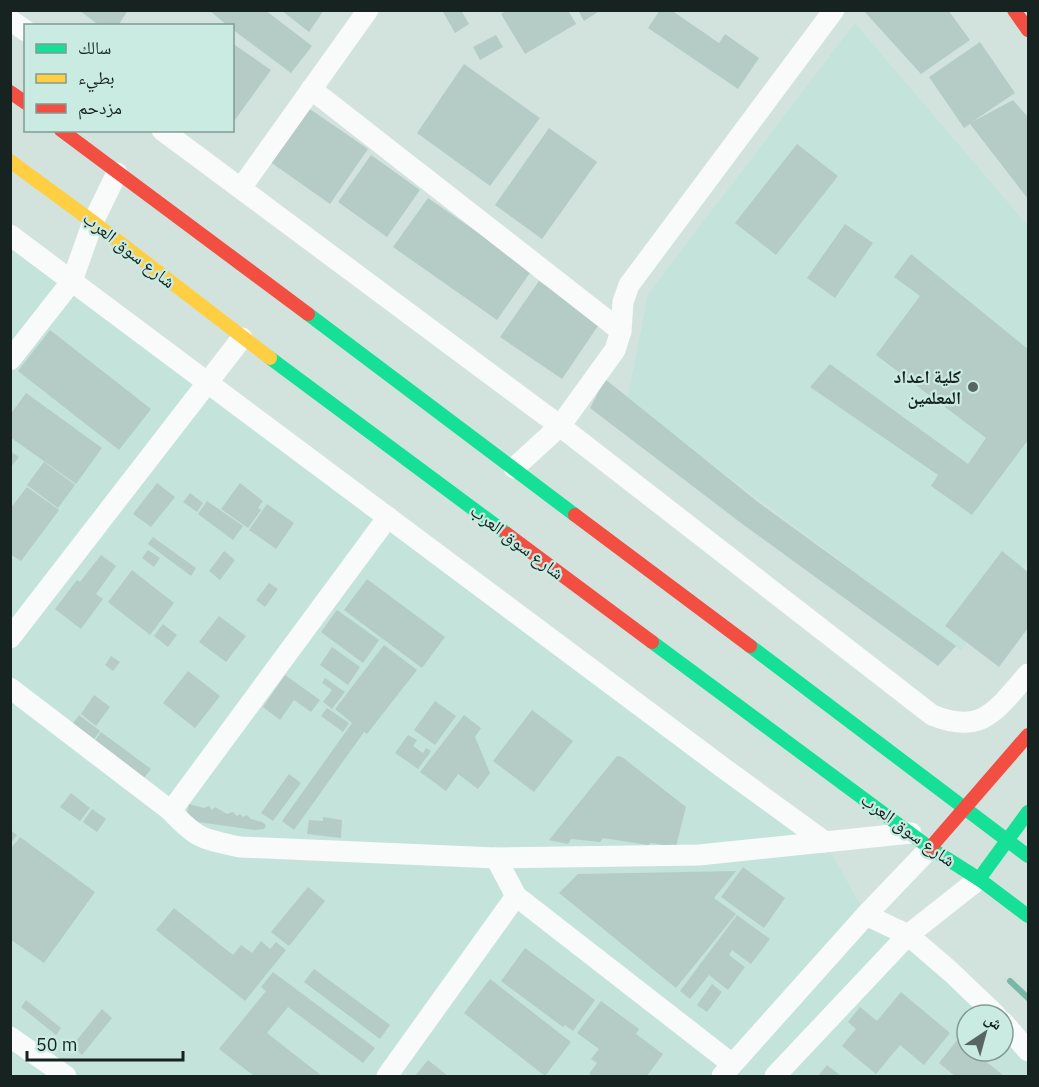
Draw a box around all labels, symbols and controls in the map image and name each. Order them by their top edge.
legend [24,24,234,132]
text: سالك [78,36,111,59]
text: بطيء [78,66,115,93]
text: مزدحم [78,96,122,120]
street label: شارع سوق العرب [78,206,180,293]
place label: كلية اعداد المعلمين [893,365,961,409]
marker: كلية اعداد المعلمين [966,380,980,394]
street label: شارع سوق العرب [466,499,569,584]
street label: شارع سوق العرب [856,788,960,872]
north arrow [955,1003,1015,1063]
text: ش [981,1008,1007,1034]
scale bar [27,1024,183,1062]
text: 50 m [36,1033,78,1056]

